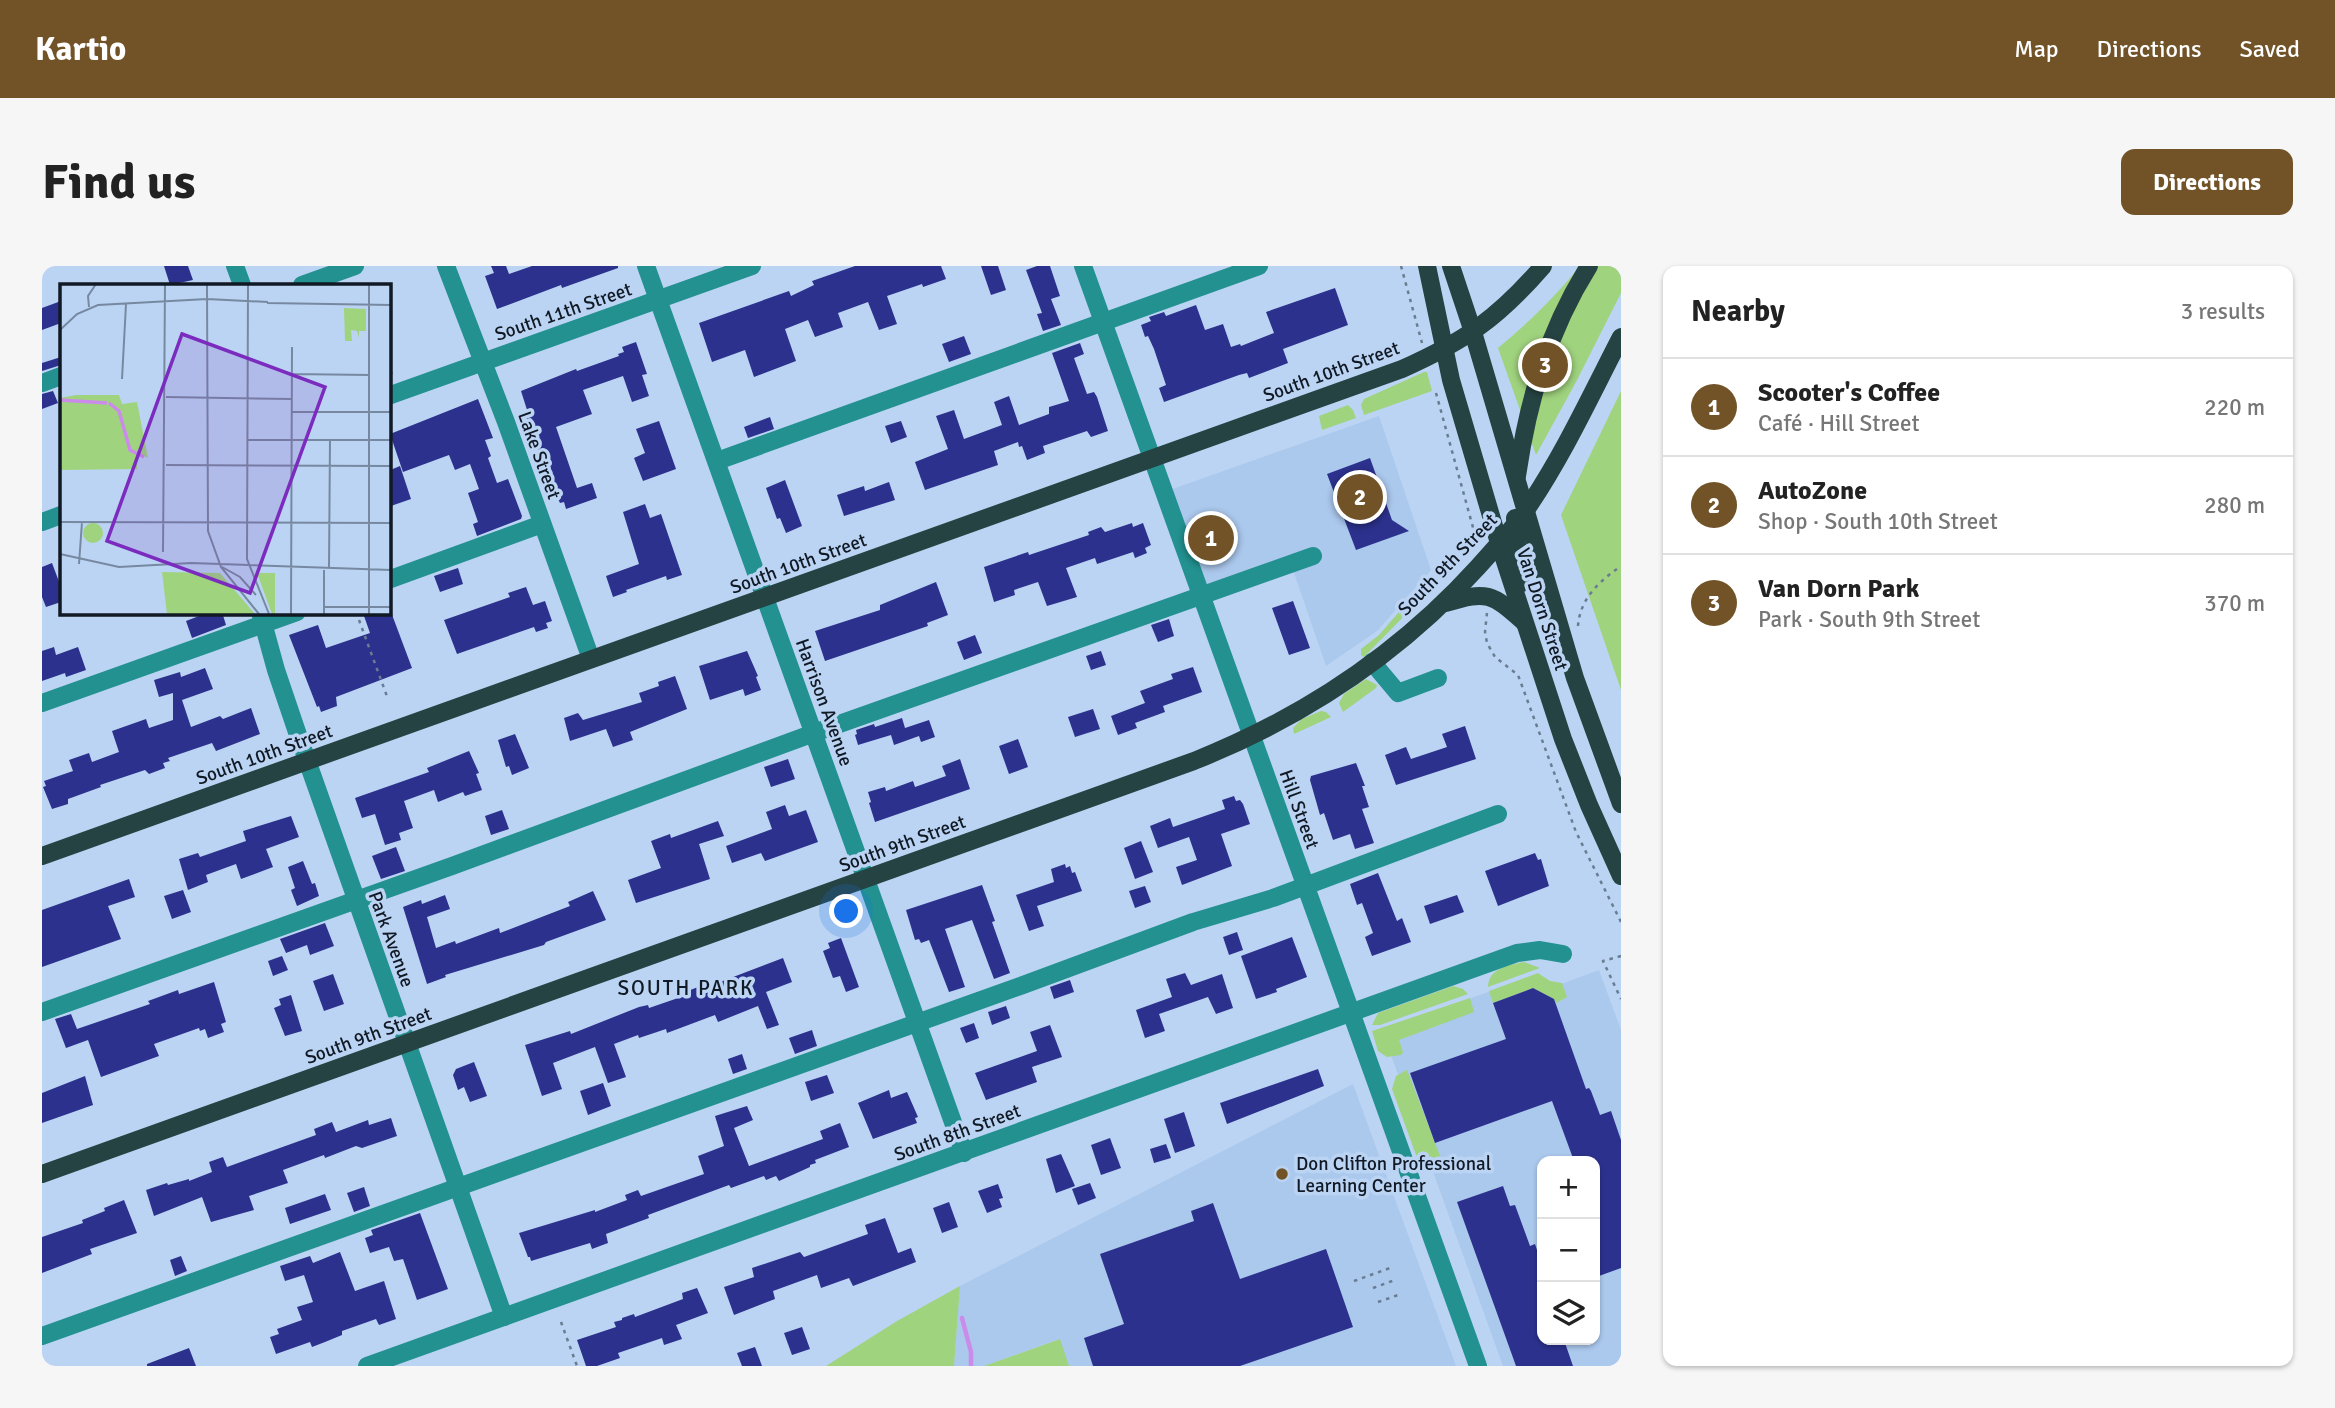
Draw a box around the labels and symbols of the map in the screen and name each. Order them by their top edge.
street label: South 11th Street [492,277,635,347]
inset map [60,284,390,614]
street label: South 10th Street [1260,336,1403,408]
pin: 3 [1522,339,1568,391]
street label: Lake Street [512,408,566,503]
pin: 2 [1337,471,1383,523]
street label: South 9th Street [1393,508,1503,621]
pin: 1 [1188,512,1234,564]
street label: South 10th Street [727,528,870,600]
street label: Van Dorn Street [1511,545,1573,674]
street label: Harrison Avenue [790,635,858,769]
street label: South 10th Street [193,719,336,791]
street label: Hill Street [1274,766,1325,853]
street label: South 9th Street [836,810,969,878]
street label: Park Avenue [363,888,419,990]
your location [829,894,863,928]
district label: SOUTH PARK [617,975,755,1001]
street label: South 9th Street [302,1002,435,1070]
street label: South 8th Street [891,1099,1024,1167]
place label: Don Clifton Professional Learning Center [1296,1152,1491,1198]
marker: Don Clifton Professional Learning Center [1274,1166,1290,1182]

